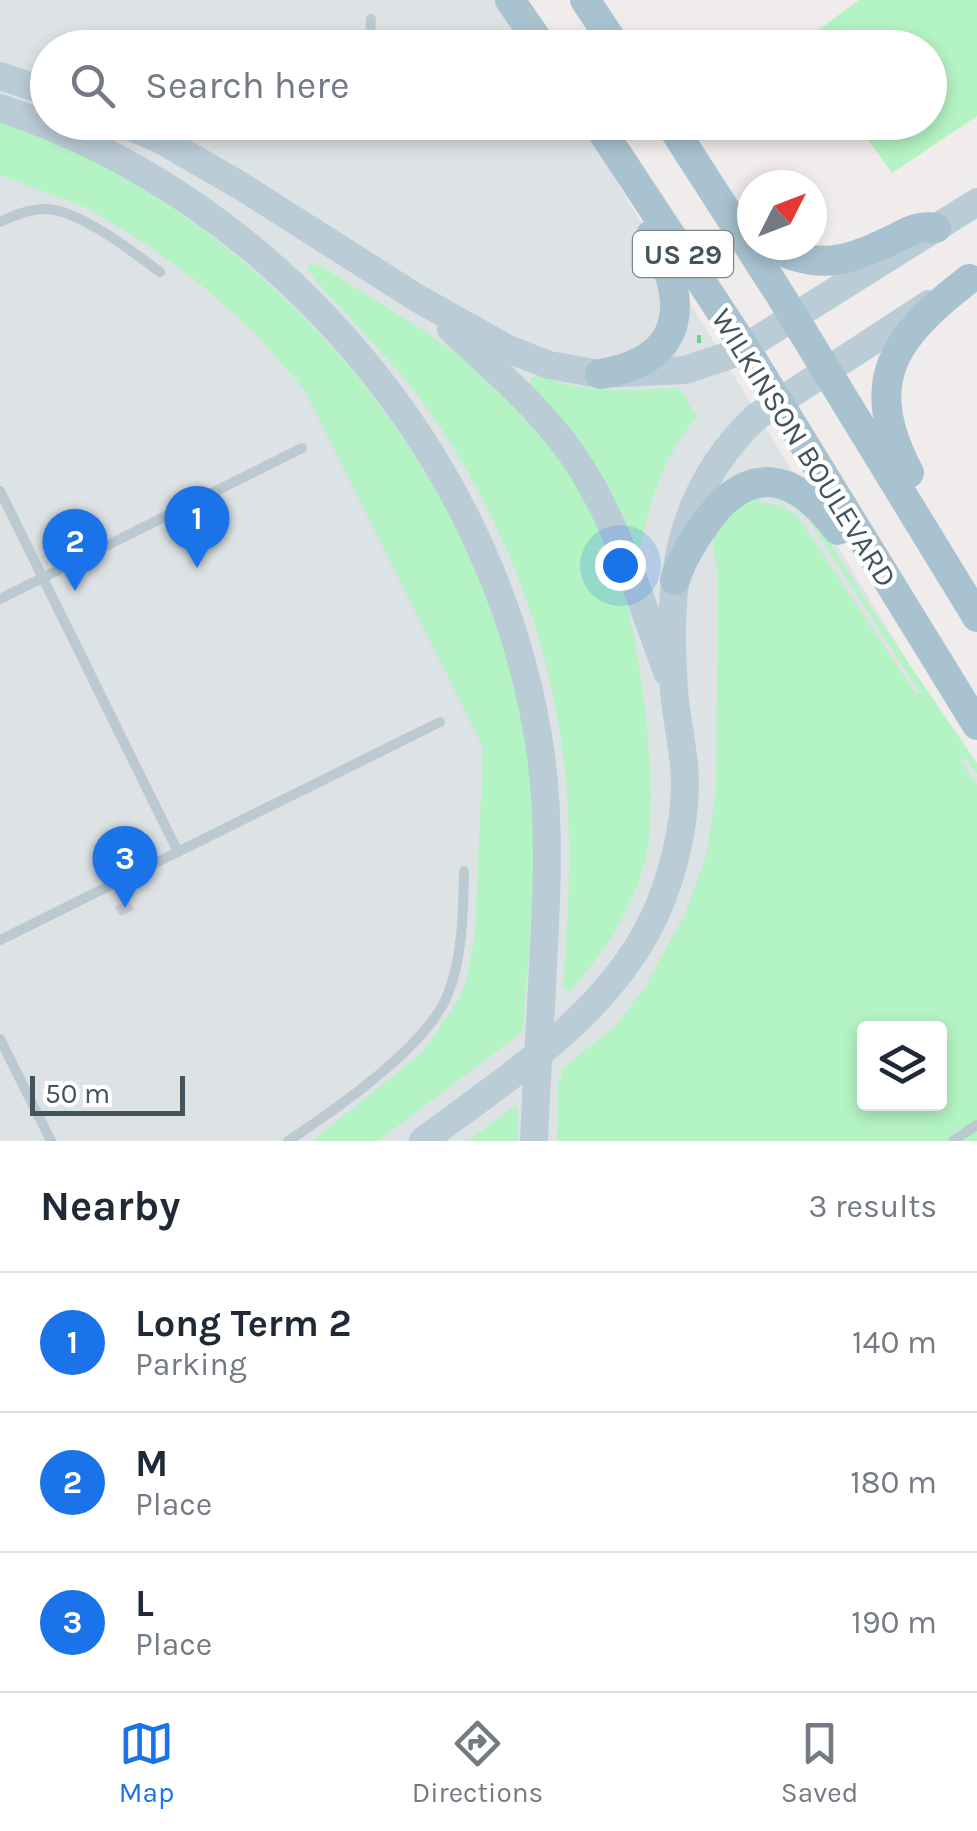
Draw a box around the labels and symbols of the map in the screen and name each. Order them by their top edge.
north arrow [737,170,827,260]
road number: US 29 [633,231,733,277]
street label: WILKINSON BOULEVARD [704,302,904,594]
pin: 1 [164,486,230,568]
pin: 2 [42,508,108,591]
your location [595,540,646,591]
pin: 3 [92,826,158,908]
scale bar [30,1071,185,1116]

